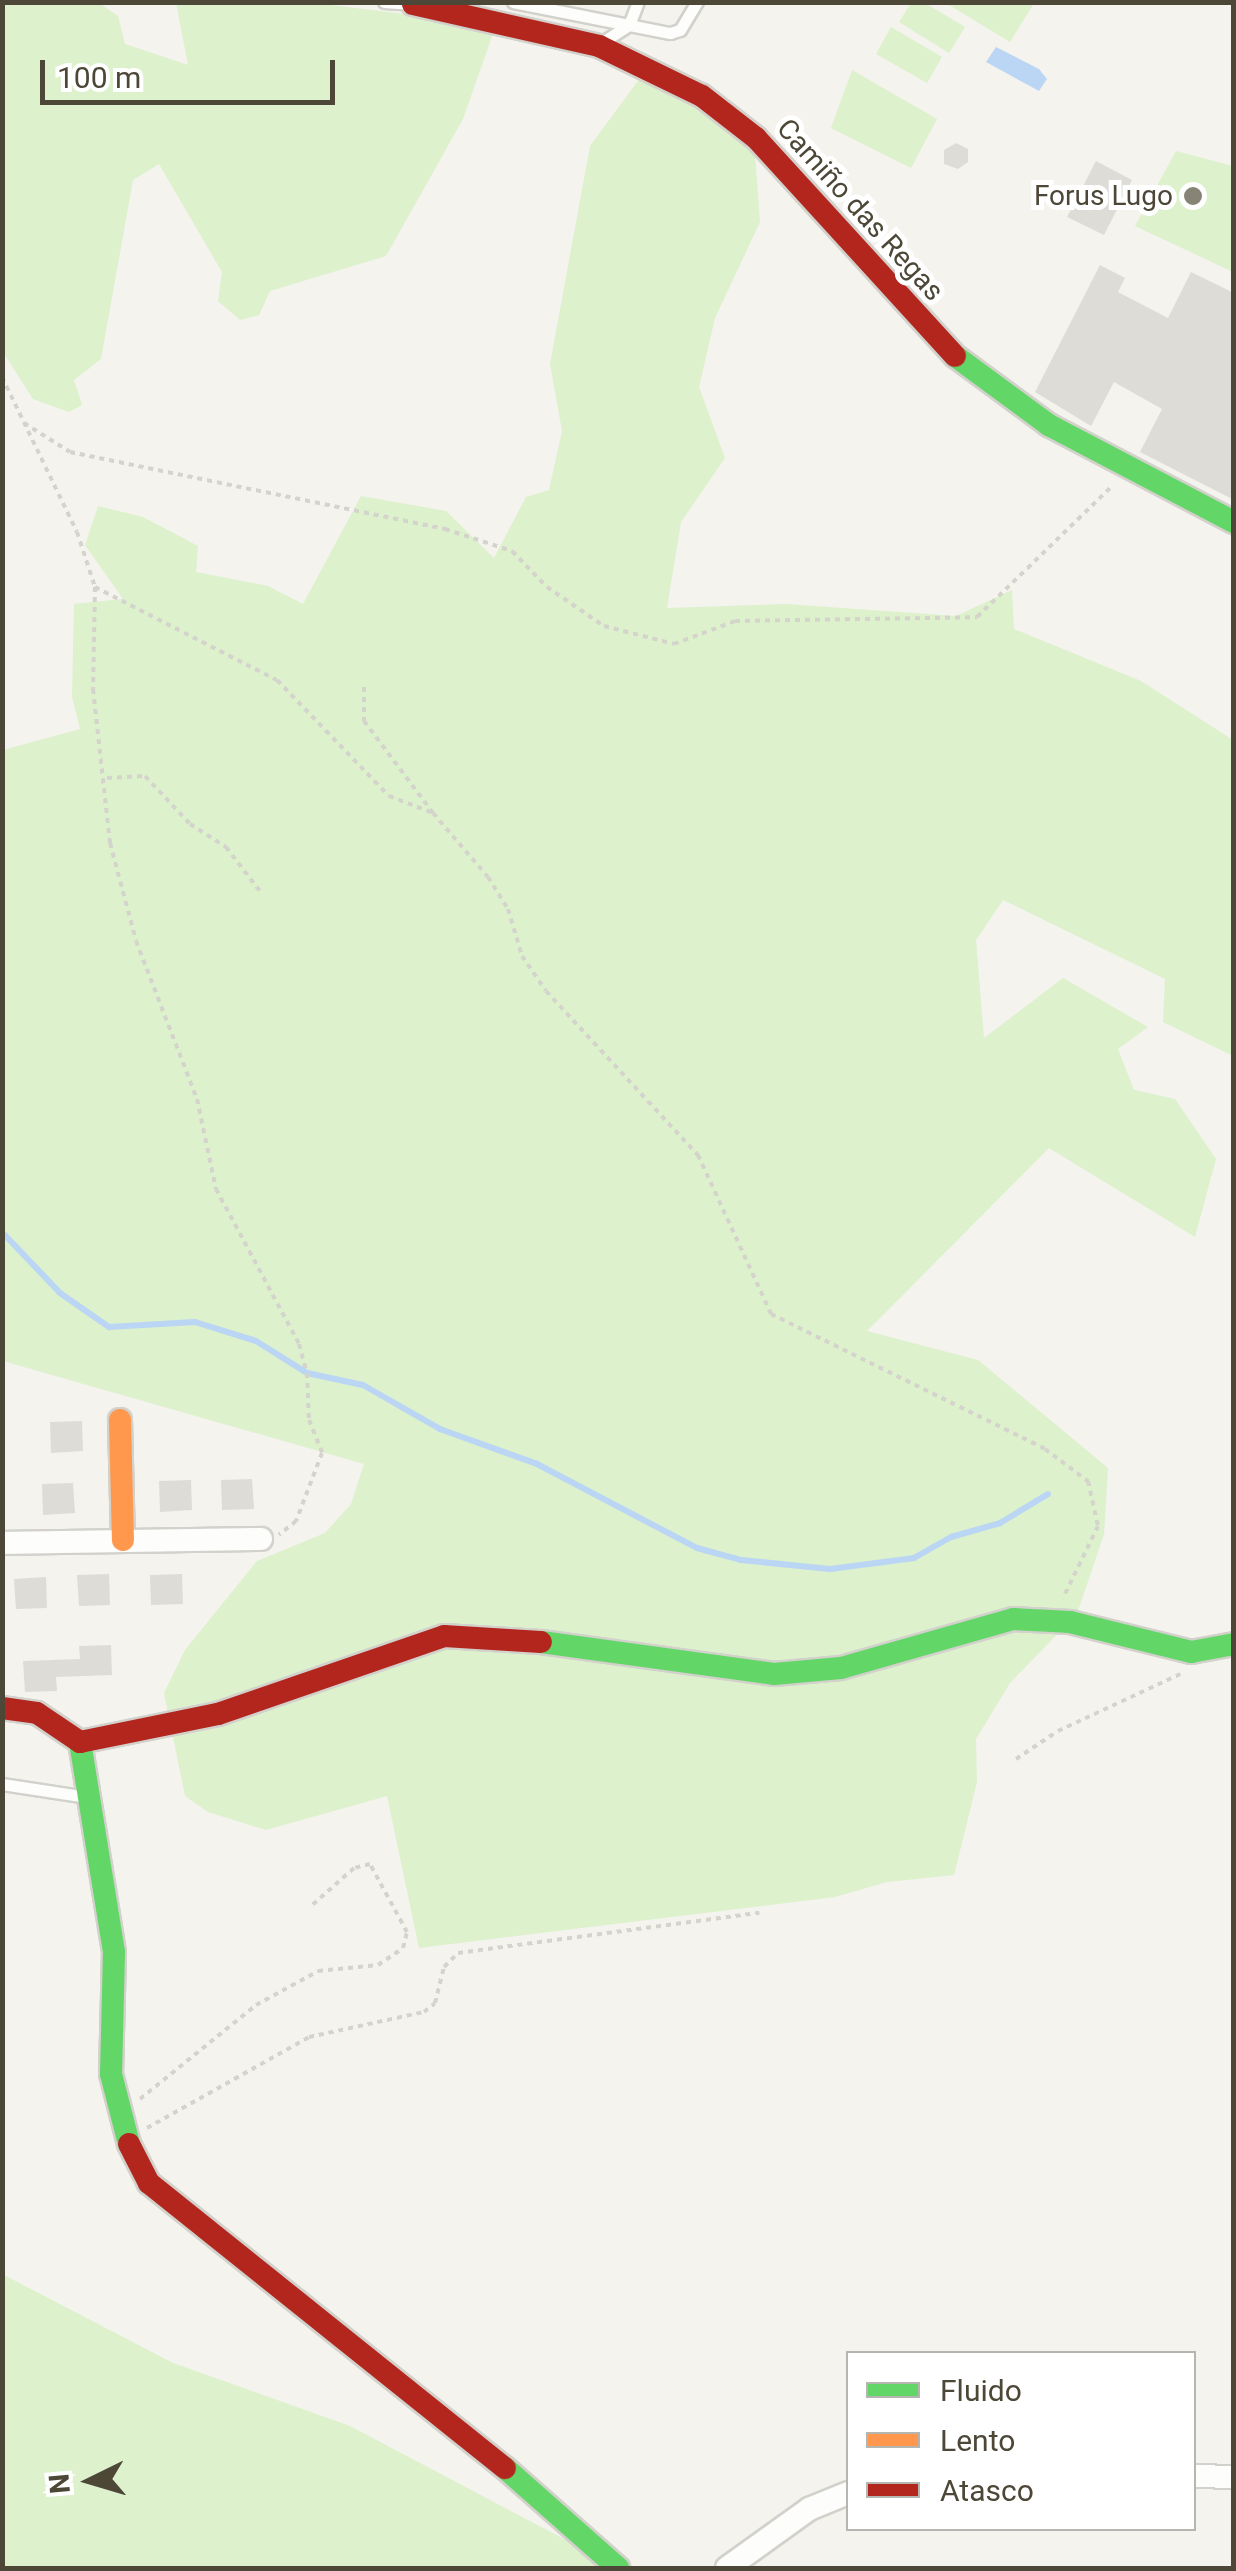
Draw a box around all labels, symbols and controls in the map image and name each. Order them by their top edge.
scale bar [45,40,340,102]
text: 100 m [57,60,141,95]
street label: Camiño das Regas [770,112,950,308]
place label: Forus Lugo [1034,179,1173,213]
marker: Forus Lugo [1182,185,1204,207]
legend [846,2351,1196,2531]
text: Fluido [940,2373,1022,2408]
text: Lento [940,2423,1015,2458]
north arrow [40,2431,140,2531]
text: N [42,2472,77,2495]
text: Atasco [940,2473,1034,2508]

